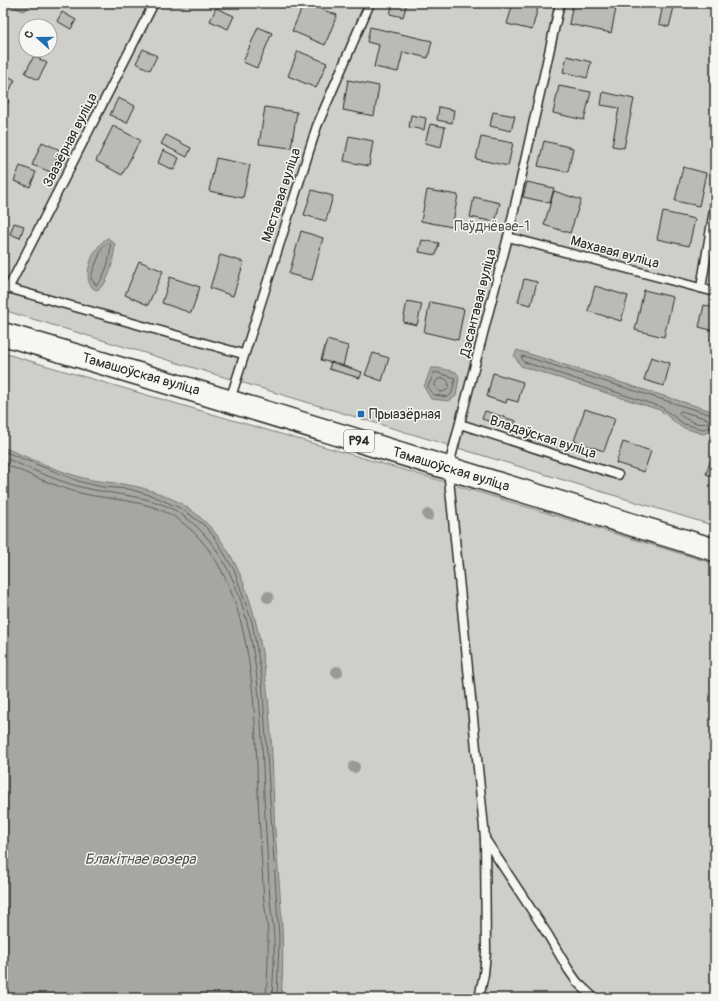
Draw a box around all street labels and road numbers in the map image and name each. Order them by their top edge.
street label: Заазёрная вуліца [39,90,101,190]
street label: Маставая вуліца [258,146,304,244]
street label: Махавая вуліца [569,232,661,272]
street label: Дэсантавая вуліца [456,247,500,360]
street label: Тамашоўская вуліца [80,349,202,399]
street label: Владаўская вуліца [487,412,599,462]
road number: Р94 [344,430,374,452]
street label: Тамашоўская вуліца [390,443,512,495]

